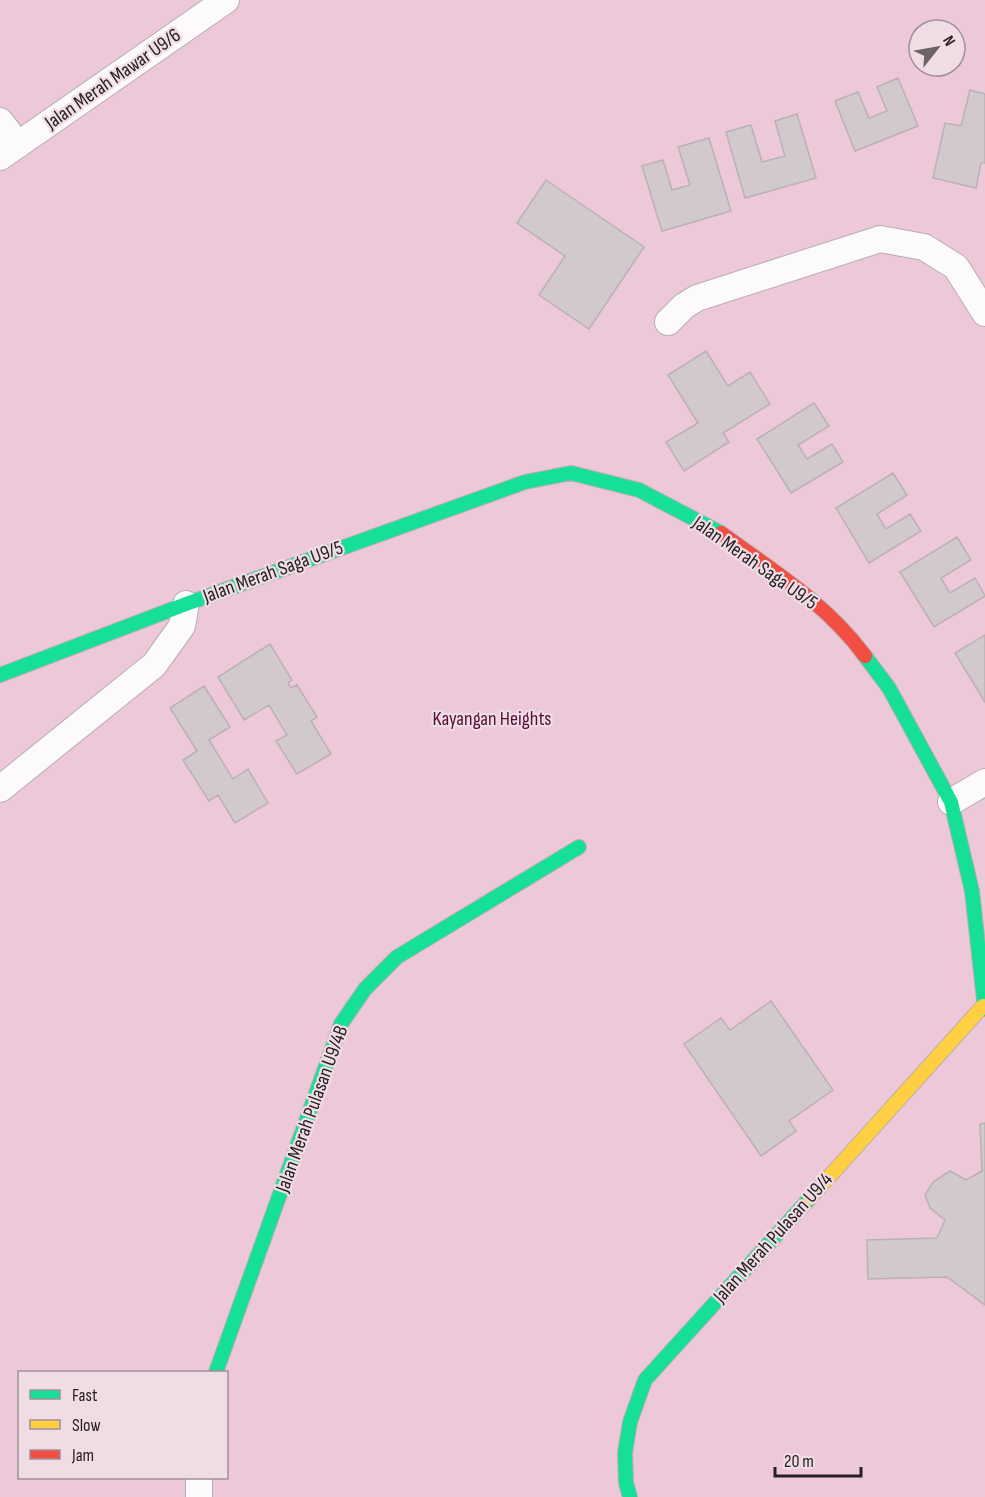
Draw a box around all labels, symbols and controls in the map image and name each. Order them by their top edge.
north arrow [907,18,967,78]
street label: Jalan Merah Mawar U9/6 [40,23,185,135]
text: N [938,32,959,50]
street label: Jalan Merah Saga U9/5 [687,510,822,615]
street label: Jalan Merah Saga U9/5 [199,536,346,609]
park label: Kayangan Heights [432,707,552,731]
street label: Jalan Merah Pulasan U9/4B [270,1022,353,1197]
street label: Jalan Merah Pulasan U9/4 [708,1168,838,1309]
legend [18,1371,228,1479]
text: Fast [72,1385,98,1406]
text: Slow [72,1415,101,1436]
scale bar [775,1440,860,1478]
text: Jam [71,1445,94,1466]
text: 20 m [784,1451,814,1472]

